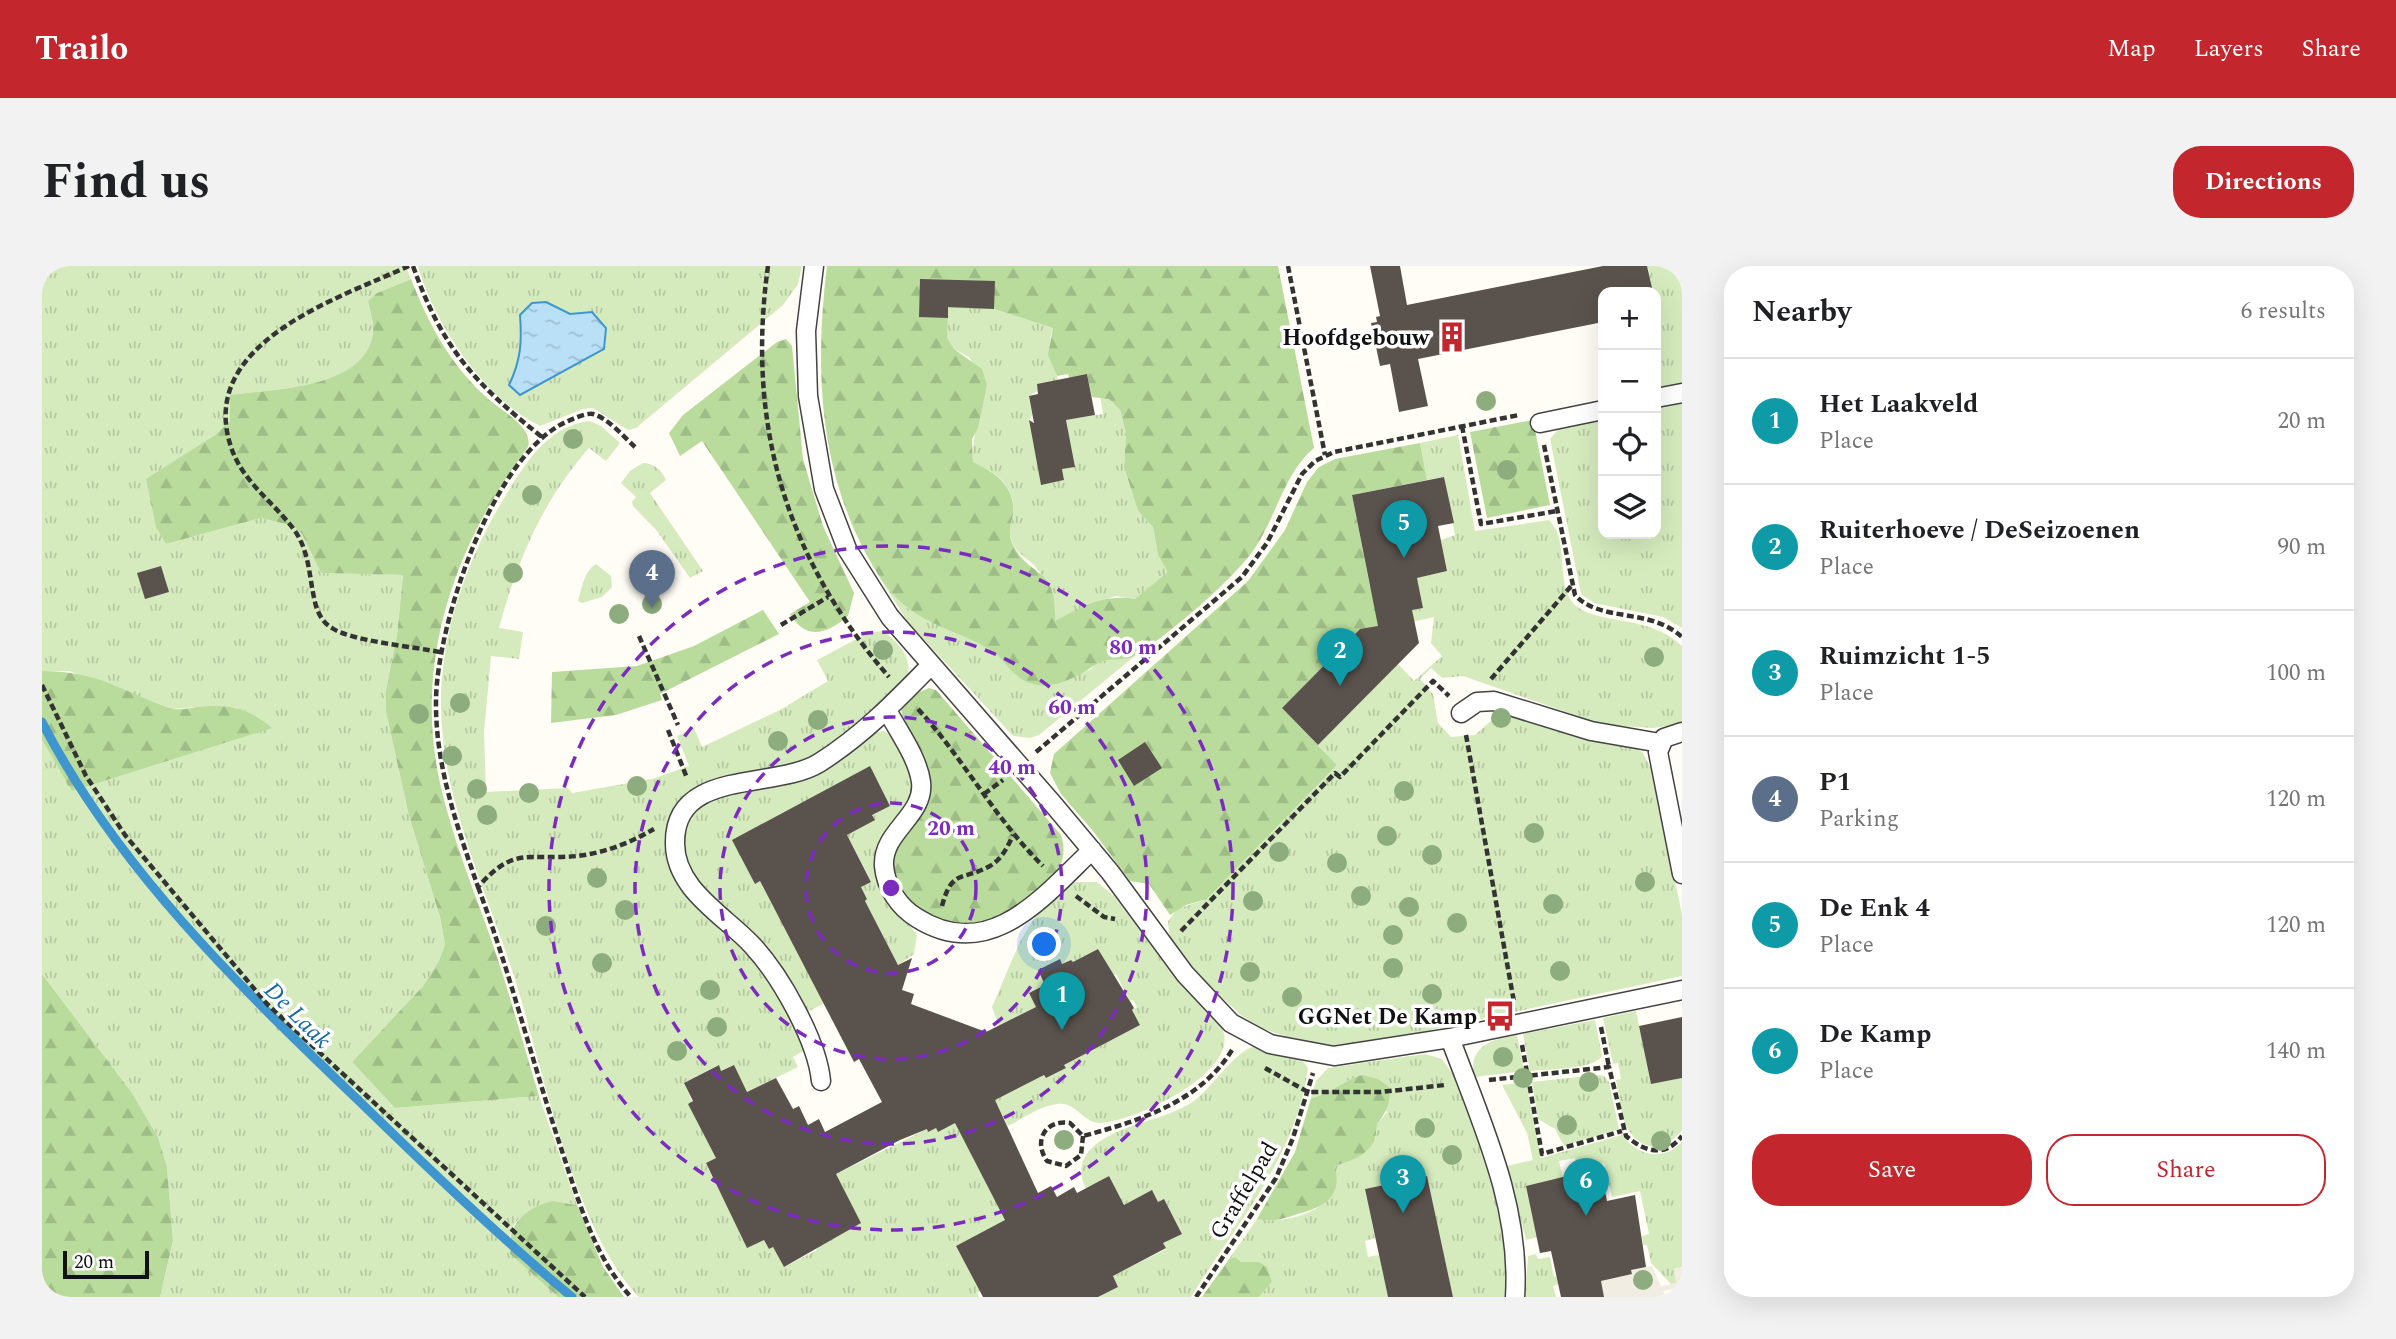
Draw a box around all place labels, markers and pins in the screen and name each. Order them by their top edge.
building icon: Hoofdgebouw [1435,320,1469,354]
place label: Hoofdgebouw [1282,321,1430,356]
pin: 5 [1381,500,1427,558]
pin: 4 [629,550,675,608]
pin: 2 [1317,628,1363,686]
centre of rings [879,876,903,900]
pin: 1 [1039,972,1085,1030]
bus stop icon: GGNet De Kamp [1483,999,1517,1033]
place label: GGNet De Kamp [1298,1000,1477,1035]
pin: 3 [1380,1155,1426,1213]
pin: 6 [1563,1158,1609,1216]

